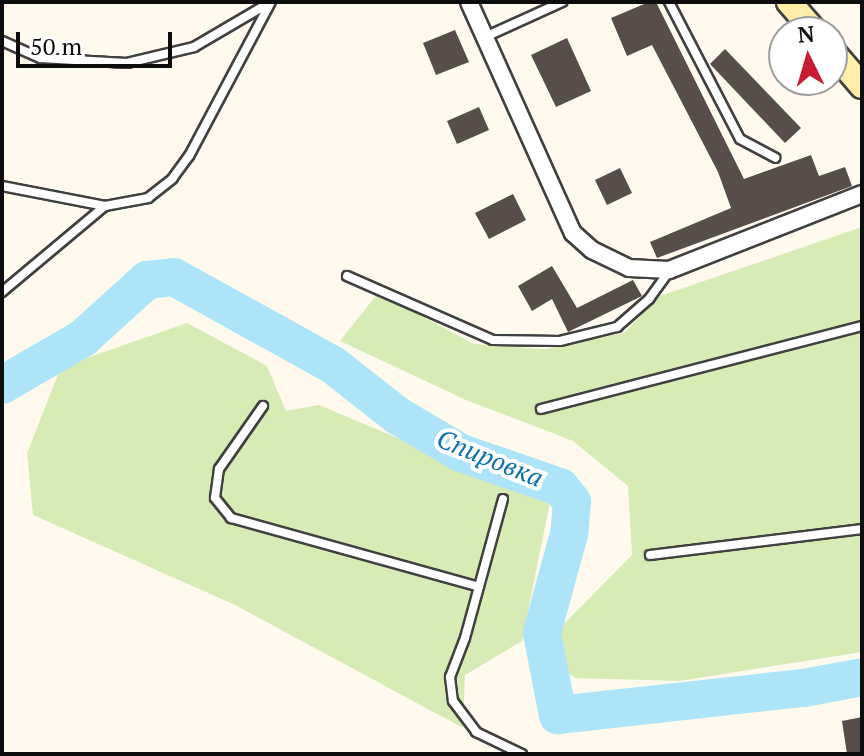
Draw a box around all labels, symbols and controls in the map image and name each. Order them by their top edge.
scale bar [20,16,176,66]
north arrow [768,16,848,96]
text: N [796,18,816,49]
text: 50 m [30,30,82,62]
water label: Спировка [432,423,548,493]

